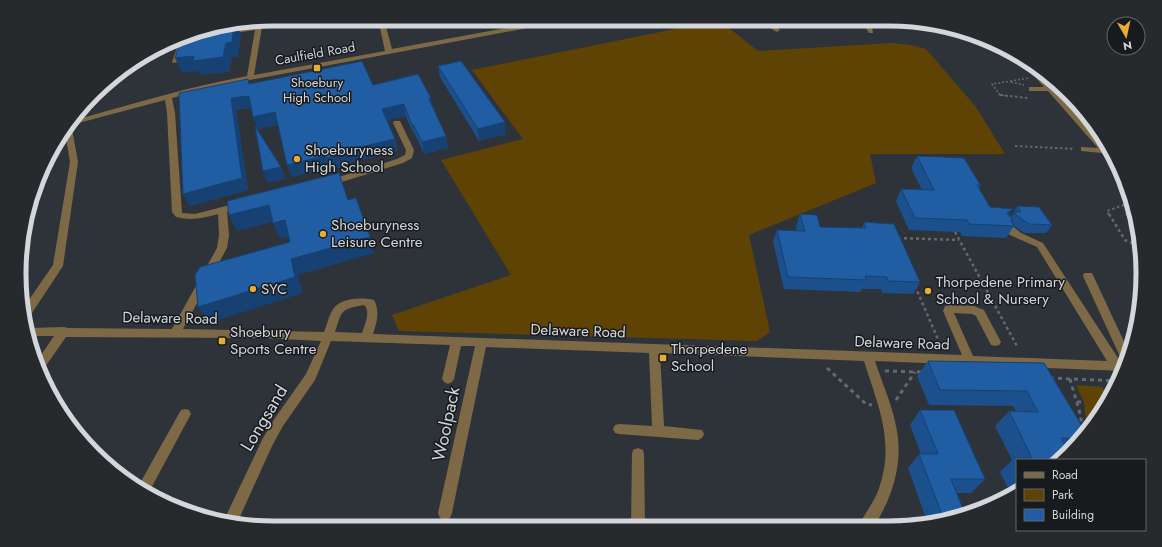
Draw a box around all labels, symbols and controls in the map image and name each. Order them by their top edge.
north arrow [1106,16,1146,56]
street label: Caulfield Road [273,37,357,70]
text: N [1122,37,1133,54]
marker: Shoebury High School [312,63,322,73]
place label: Shoebury High School [283,73,351,107]
place label: Shoeburyness High School [305,139,393,178]
marker: Shoeburyness High School [292,154,302,164]
place label: Shoeburyness Leisure Centre [331,214,423,253]
marker: Shoeburyness Leisure Centre [318,229,328,239]
place label: Thorpedene Primary School & Nursery [936,271,1065,310]
place label: SYC [261,278,287,300]
marker: SYC [248,284,258,294]
marker: Thorpedene Primary School & Nursery [923,286,933,296]
street label: Delaware Road [122,306,218,330]
street label: Delaware Road [530,318,626,344]
place label: Shoebury Sports Centre [230,321,317,360]
street label: Delaware Road [854,330,950,356]
marker: Shoebury Sports Centre [217,336,227,346]
place label: Thorpedene School [671,338,748,377]
marker: Thorpedene School [658,353,668,363]
street label: Longsand [234,380,294,456]
street label: Woolpack [425,384,467,464]
legend [1016,459,1146,531]
text: Road [1052,466,1078,484]
text: Park [1052,486,1074,504]
text: Building [1052,506,1094,524]

